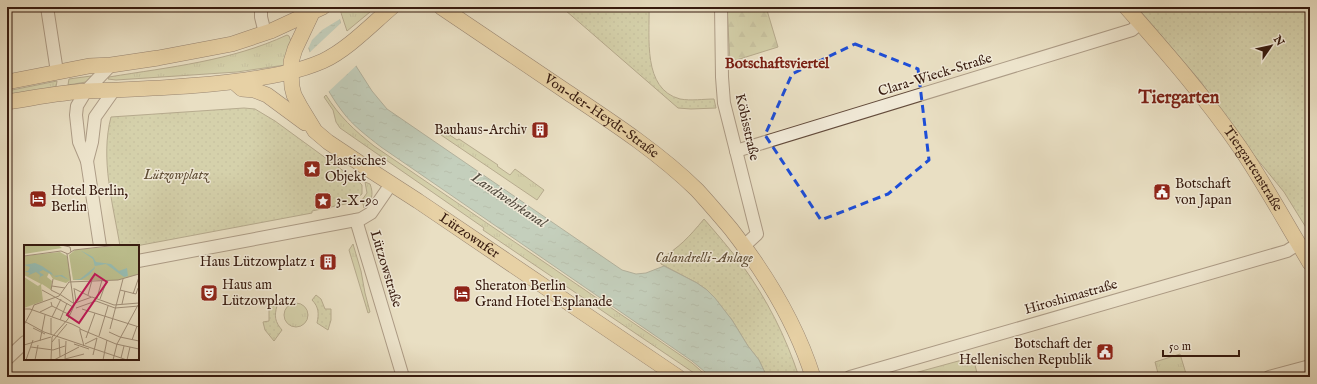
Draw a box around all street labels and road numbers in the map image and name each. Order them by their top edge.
street label: Clara-Wieck-Straße [876,49,995,101]
street label: Von-der-Heydt-Straße [540,70,663,163]
street label: Köbisstraße [731,92,764,163]
street label: Tiergartenstraße [1219,123,1287,215]
street label: Lützowufer [436,209,503,263]
street label: Lützowstraße [366,228,406,310]
street label: Hiroshimastraße [1022,275,1120,319]

